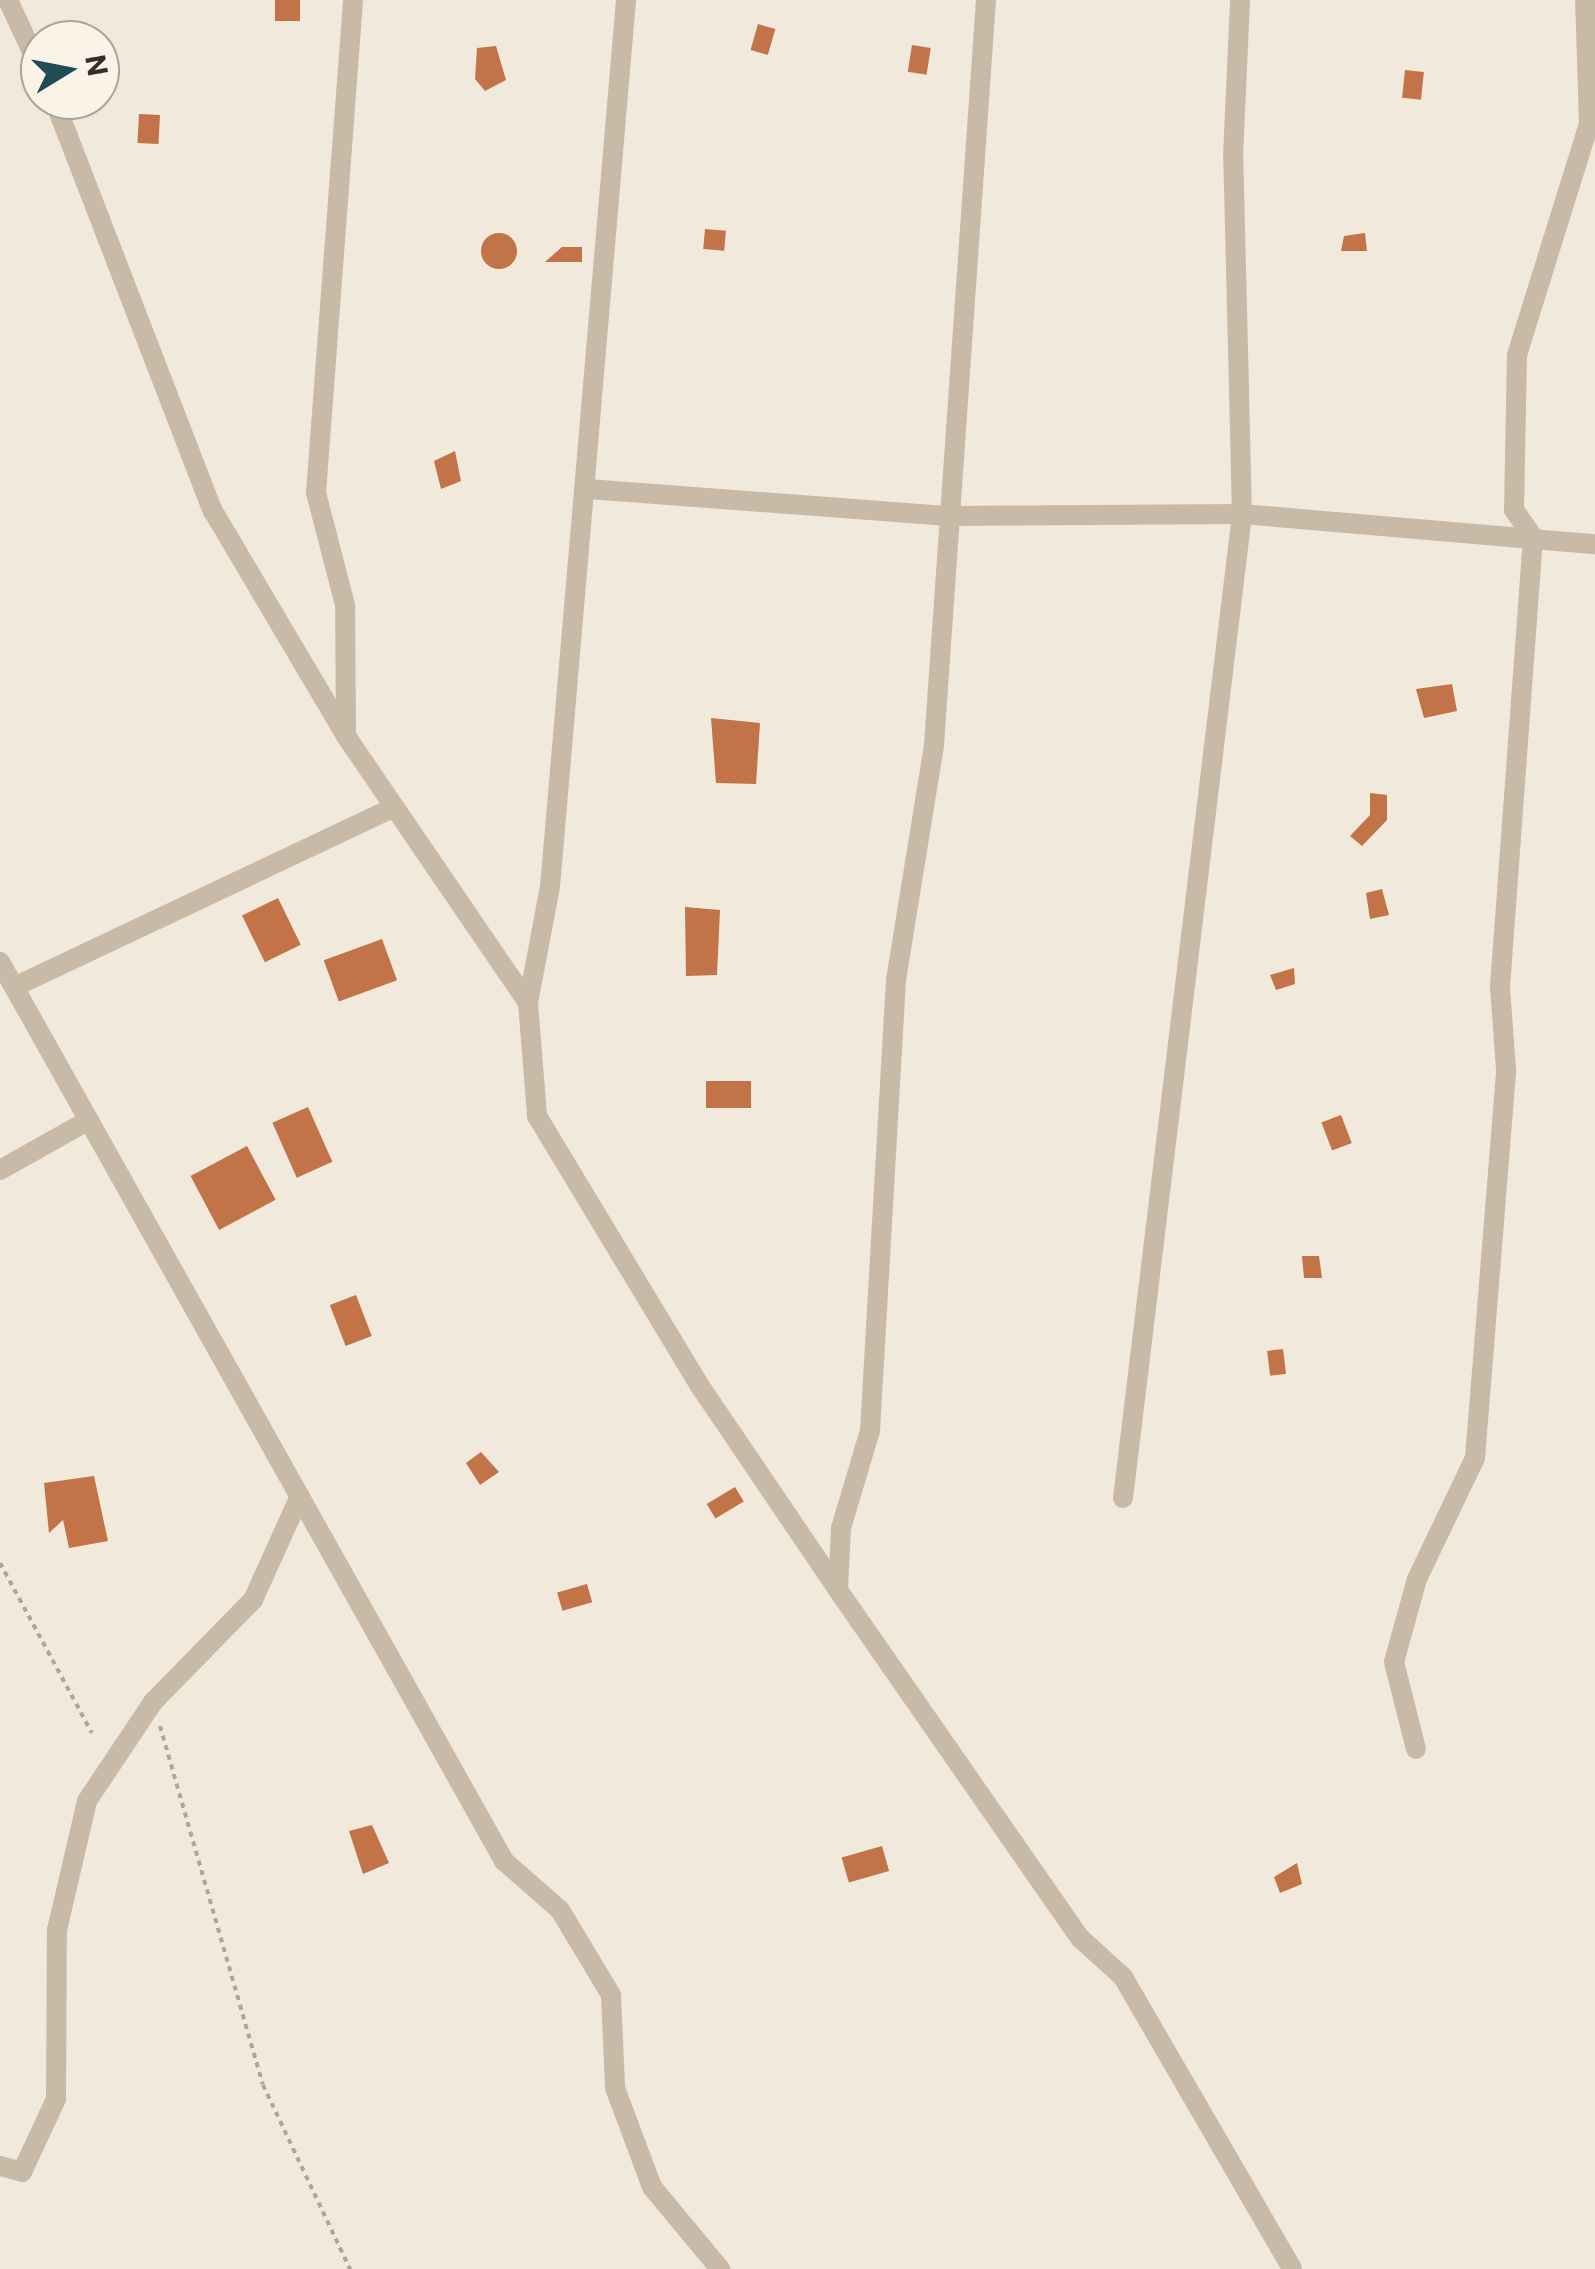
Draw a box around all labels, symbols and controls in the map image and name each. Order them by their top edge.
north arrow [20,20,120,120]
text: N [79,52,116,78]

